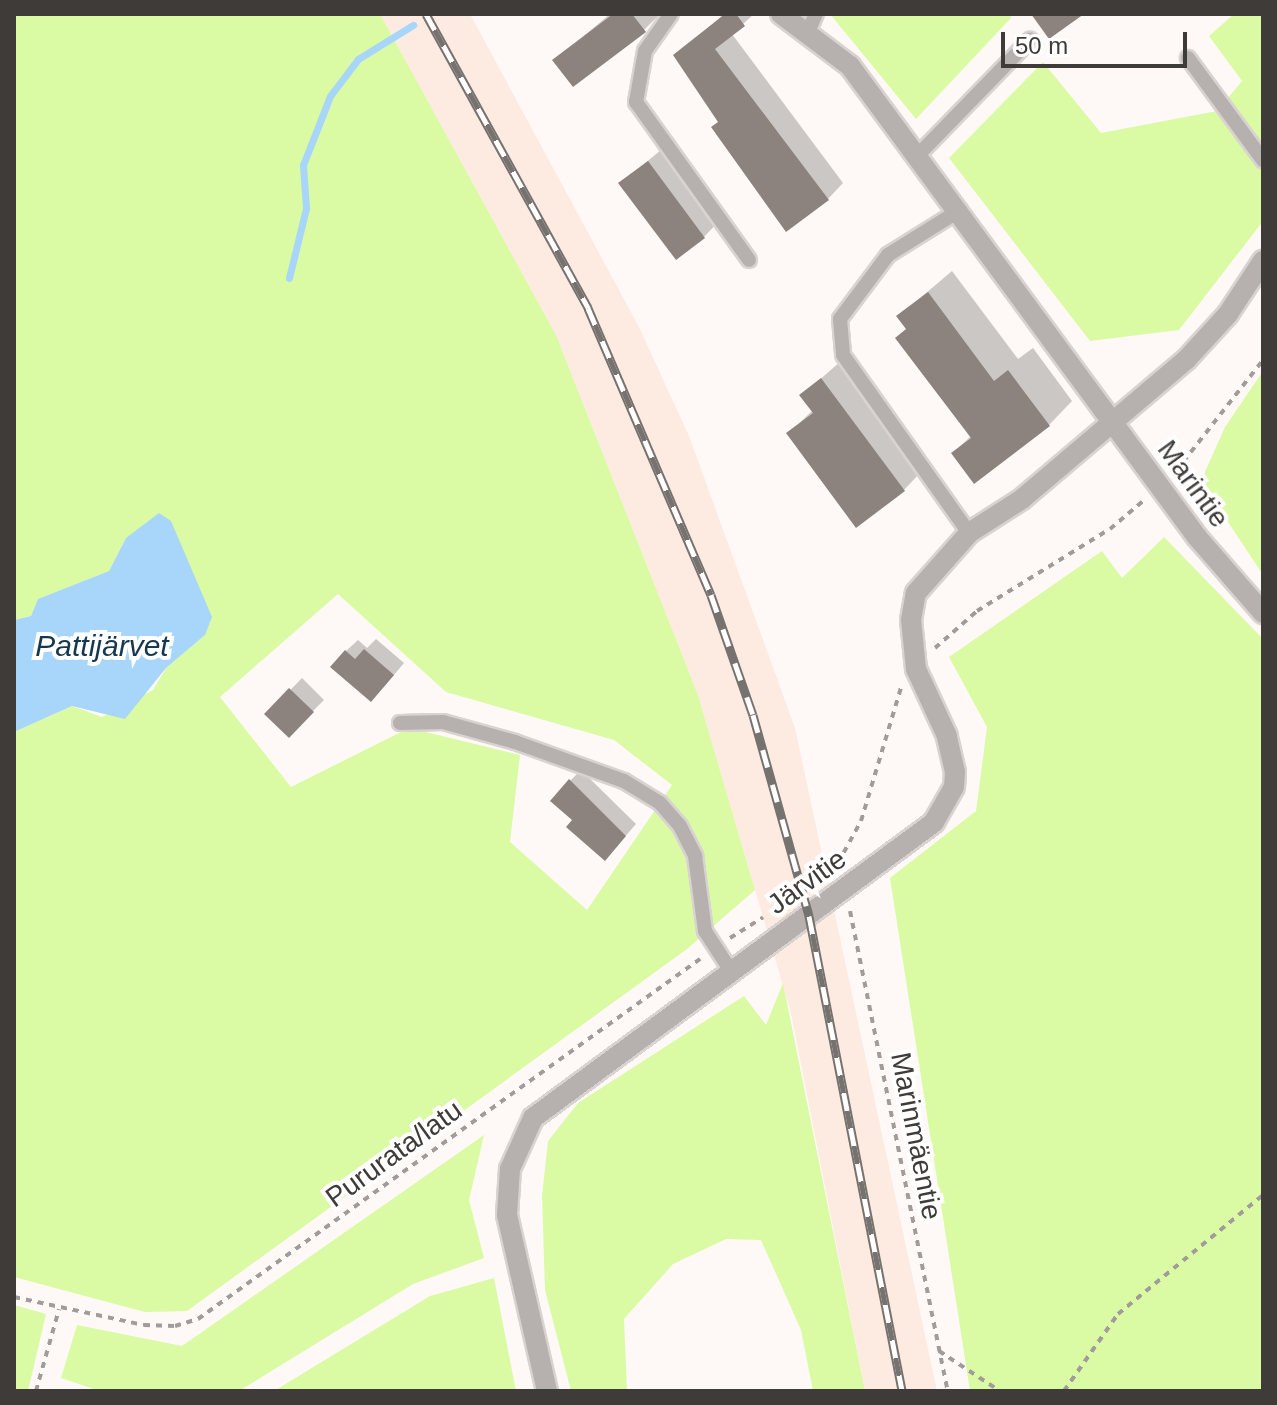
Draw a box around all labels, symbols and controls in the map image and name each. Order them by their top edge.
scale bar [1005,16,1191,66]
text: 50 m [1015,32,1068,59]
street label: Marintie [1150,434,1236,534]
water label: Pattijärvet [35,628,169,664]
street label: Järvitie [761,842,853,922]
street label: Marinmäentie [883,1050,949,1222]
street label: Pururata/latu [319,1093,469,1215]

